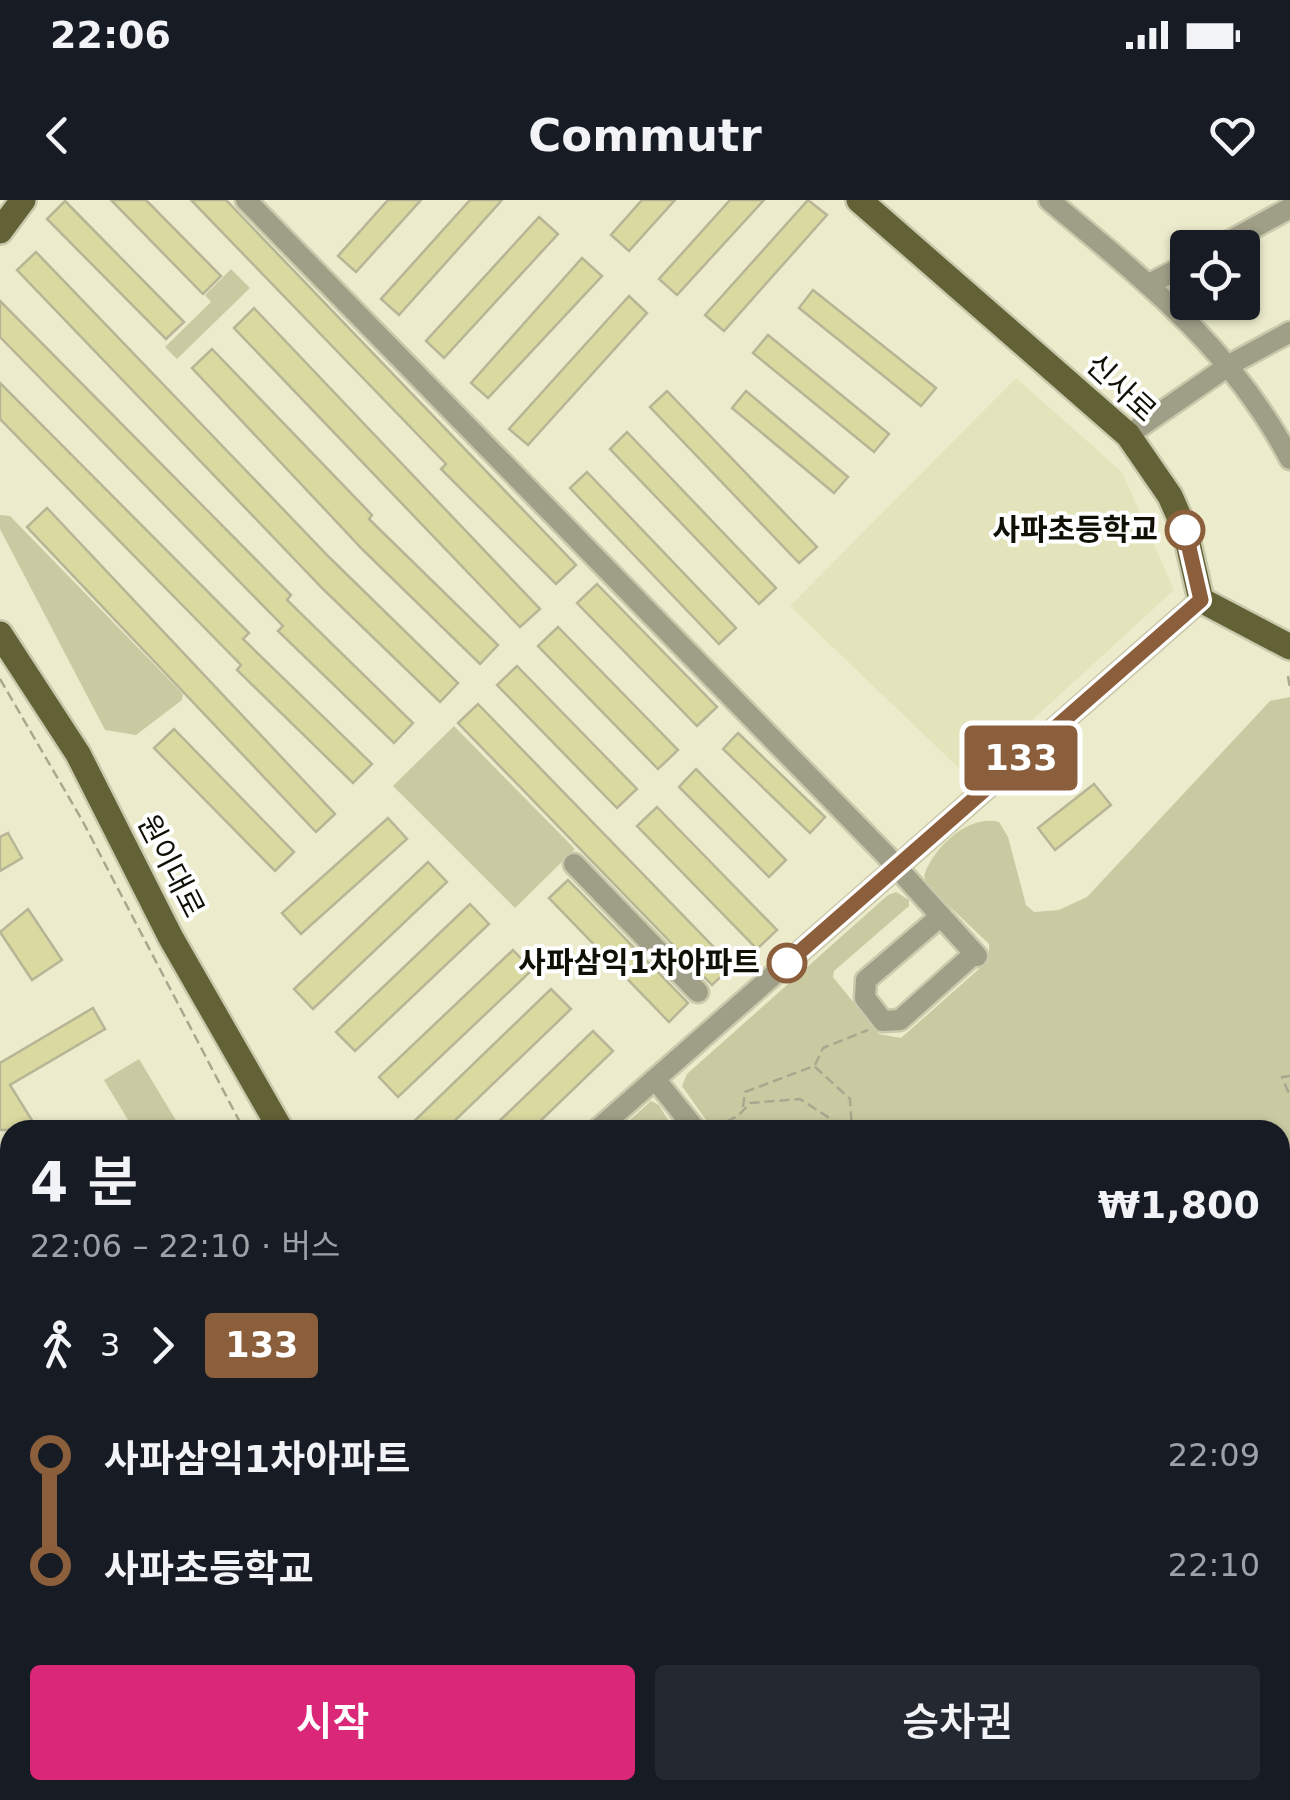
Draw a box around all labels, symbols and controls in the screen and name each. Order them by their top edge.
text: 22:06 [50,13,171,57]
icon: back [30,108,85,163]
icon: heart [1205,108,1260,163]
text: Commutr [528,109,762,162]
map controls [1170,230,1260,320]
button: locate [1170,230,1260,320]
street label: 신사로 [1079,347,1164,429]
marker: 사파초등학교 [1166,511,1204,549]
place label: 사파초등학교 [992,512,1158,547]
line badge: 133 [964,726,1078,790]
text: 133 [984,738,1058,778]
street label: 원이대로 [131,809,212,923]
marker: 사파삼익1차아파트 [768,944,806,982]
place label: 사파삼익1차아파트 [518,945,760,980]
text: 4 분 [30,1150,138,1214]
text: ₩1,800 [1098,1183,1260,1227]
text: 22:06 – 22:10 · 버스 [30,1227,340,1265]
icon: walk [30,1318,85,1373]
icon: forward [135,1318,190,1373]
text: 133 [225,1325,298,1365]
text: 3 [100,1326,120,1364]
text: 22:09 [1168,1436,1260,1474]
text: 사파삼익1차아파트 [104,1437,410,1481]
text: 22:10 [1168,1546,1260,1584]
text: 사파초등학교 [104,1547,314,1591]
button: 시작 [30,1665,635,1780]
button: 승차권 [655,1665,1260,1780]

